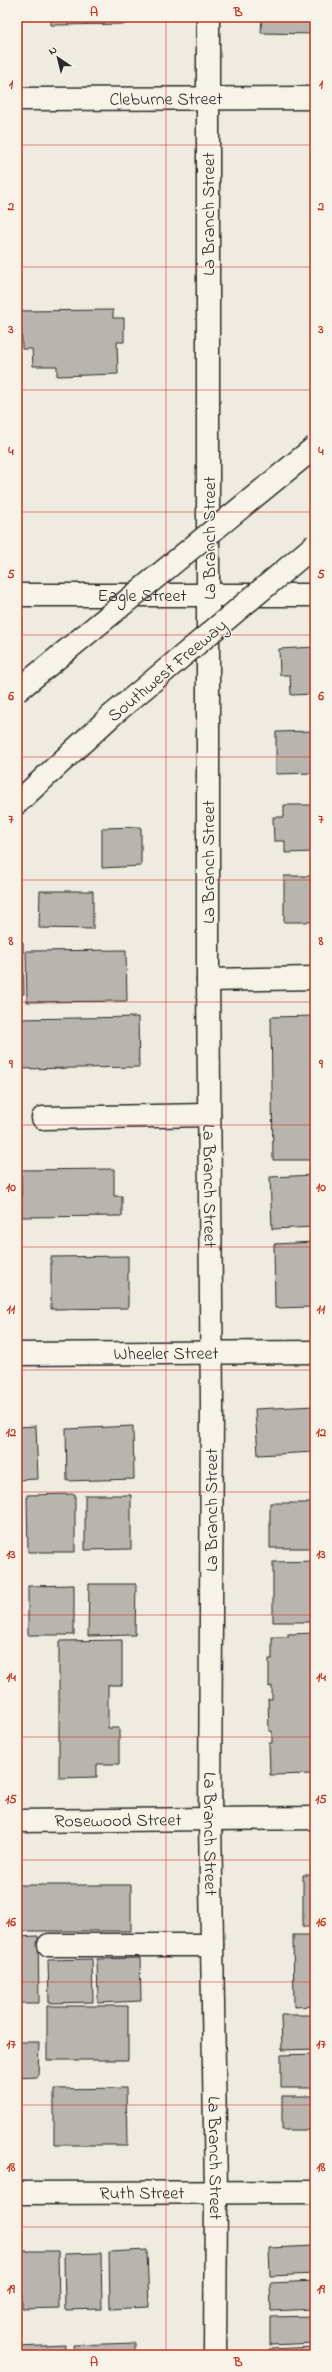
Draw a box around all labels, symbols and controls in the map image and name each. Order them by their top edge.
text: A [90,3,98,22]
text: B [233,3,243,22]
north arrow [38,38,78,78]
text: N [45,42,60,59]
text: 1 [9,75,14,94]
text: 1 [319,75,324,94]
street label: Cleburne Street [109,87,223,114]
street label: La Branch Street [197,152,223,276]
text: 2 [7,197,15,216]
text: 2 [317,197,325,216]
text: 3 [7,320,14,339]
text: 3 [317,320,324,339]
text: 4 [7,442,14,461]
text: 4 [317,442,324,461]
street label: La Branch Street [198,476,224,600]
text: 5 [7,565,15,584]
text: 5 [317,565,325,584]
street label: Eagle Street [97,584,187,611]
street label: Southwest Freeway [103,614,234,729]
text: 6 [7,687,14,706]
text: 6 [317,687,324,706]
street label: La Branch Street [197,800,223,924]
text: 7 [8,810,14,829]
text: 7 [318,810,324,829]
text: 8 [8,932,14,951]
text: 8 [318,932,324,951]
text: 9 [8,1055,14,1074]
text: 9 [318,1055,324,1074]
street label: La Branch Street [194,1124,222,1248]
text: 10 [6,1178,16,1197]
text: 10 [316,1178,326,1197]
text: 11 [7,1300,16,1319]
text: 11 [317,1300,326,1319]
street label: Wheeler Street [113,1342,219,1368]
text: 12 [6,1423,17,1442]
text: 12 [316,1423,327,1442]
street label: La Branch Street [200,1448,226,1572]
text: 13 [6,1545,16,1564]
text: 13 [316,1545,326,1564]
text: 14 [6,1668,16,1687]
text: 14 [316,1668,326,1687]
street label: La Branch Street [195,1772,222,1896]
text: 15 [5,1790,17,1809]
text: 15 [315,1790,327,1809]
street label: Rosewood Street [54,1808,182,1836]
text: 16 [6,1913,16,1932]
text: 16 [316,1913,326,1932]
text: 17 [6,2035,16,2054]
text: 17 [316,2035,326,2054]
street label: La Branch Street [199,2096,227,2220]
text: 18 [6,2158,16,2177]
text: 18 [316,2158,326,2177]
street label: Ruth Street [100,2181,184,2208]
text: 19 [7,2280,16,2299]
text: 19 [317,2280,326,2299]
text: A [90,2353,98,2372]
text: B [233,2353,243,2372]

